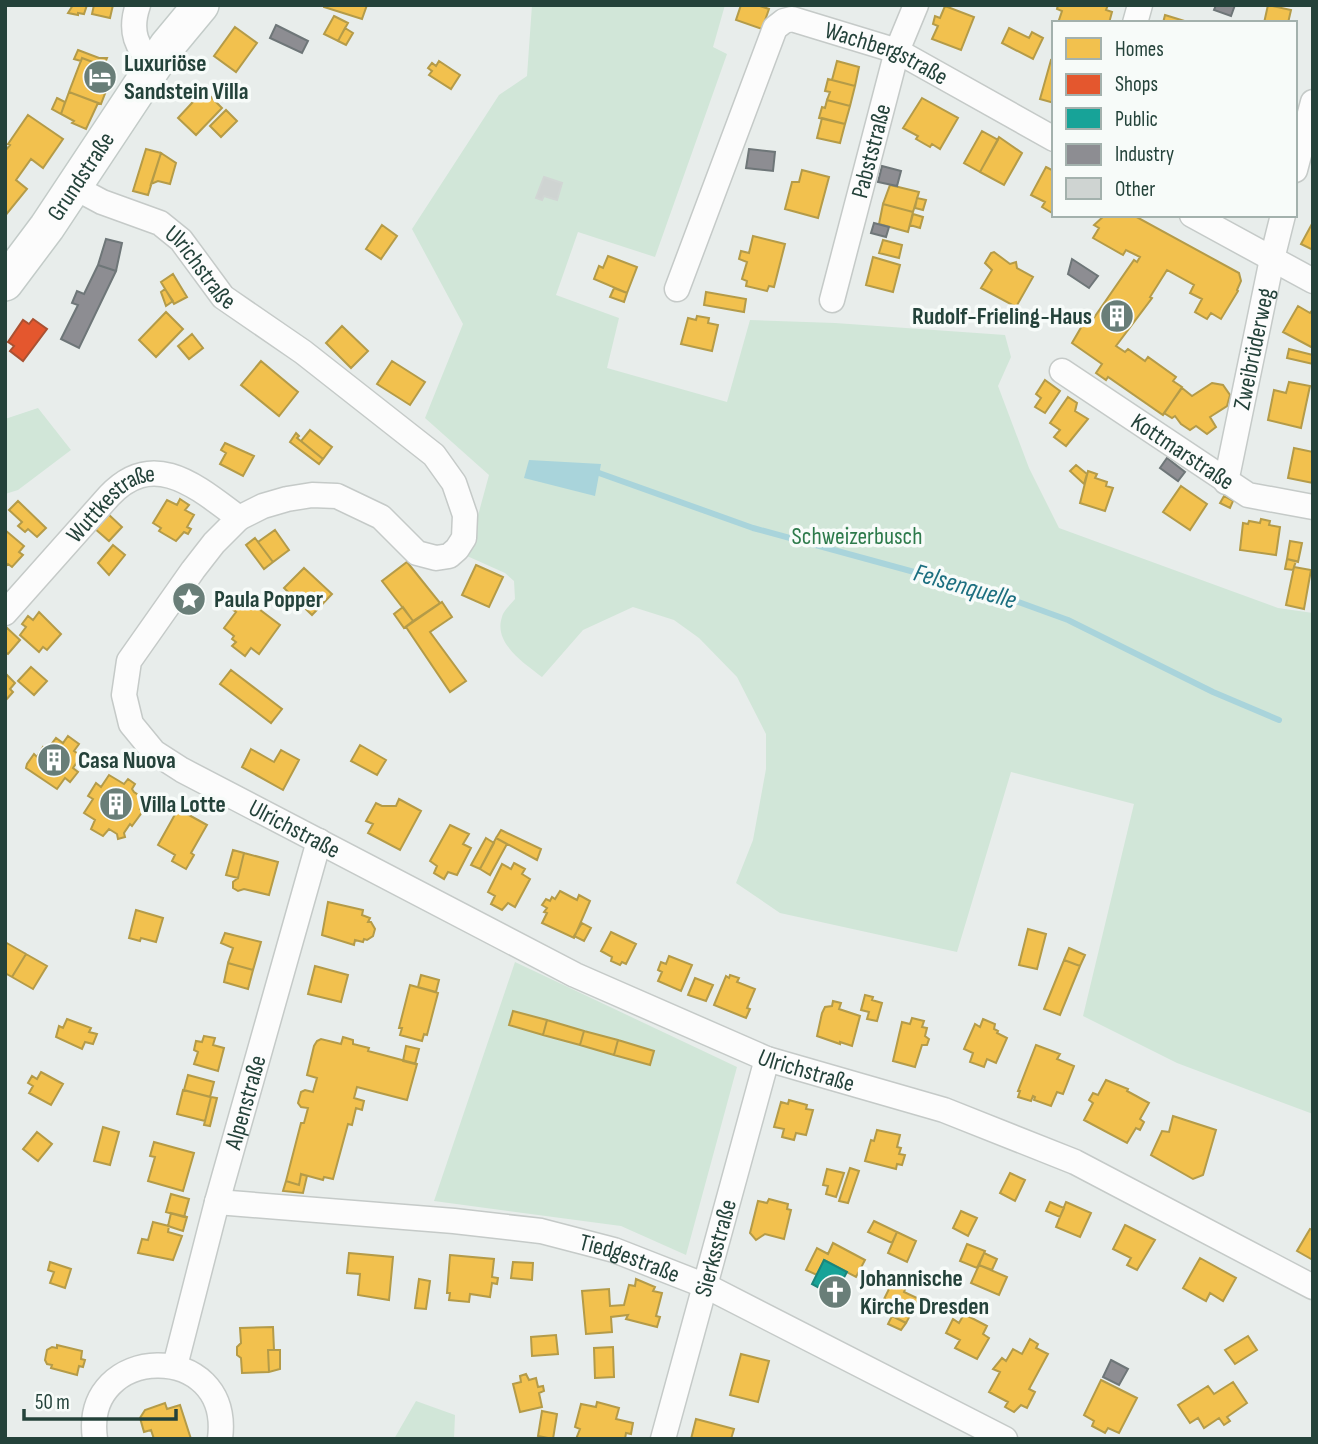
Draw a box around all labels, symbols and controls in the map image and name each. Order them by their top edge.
street label: Wachbergstraße [821,15,953,91]
legend [1052,21,1297,217]
text: Homes [1115,37,1164,62]
place label: Luxuriöse Sandstein Villa [124,49,249,106]
hotel icon: Luxuriöse Sandstein Villa [81,58,119,96]
text: Shops [1115,72,1158,97]
street label: Pabststraße [845,101,897,201]
text: Public [1115,107,1158,132]
street label: Grundstraße [41,126,121,226]
text: Industry [1115,142,1174,167]
text: Other [1115,177,1155,202]
street label: Ulrichstraße [159,219,241,316]
street label: Zweibrüderweg [1227,285,1280,412]
building icon: Rudolf-Frieling-Haus [1098,297,1136,335]
place label: Rudolf-Frieling-Haus [912,302,1092,331]
street label: Kottmarstraße [1126,407,1240,496]
street label: Wuttkestraße [60,459,156,549]
park label: Schweizerbusch [792,522,922,551]
water label: Felsenquelle [910,558,1020,616]
place icon: Paula Popper [170,580,208,618]
place label: Paula Popper [214,585,324,614]
building icon: Casa Nuova [35,741,73,779]
place label: Casa Nuova [78,746,176,775]
building icon: Villa Lotte [97,785,135,823]
place label: Villa Lotte [140,790,226,819]
street label: Ulrichstraße [244,793,345,864]
street label: Ulrichstraße [753,1042,858,1098]
street label: Alpenstraße [218,1052,272,1153]
street label: Sierksstraße [688,1196,742,1300]
street label: Tiedgestraße [576,1227,684,1289]
place label: Johannische Kirche Dresden [859,1264,989,1321]
church icon: Johannische Kirche Dresden [816,1273,854,1311]
scale bar [24,1378,177,1422]
text: 50 m [35,1390,70,1415]

